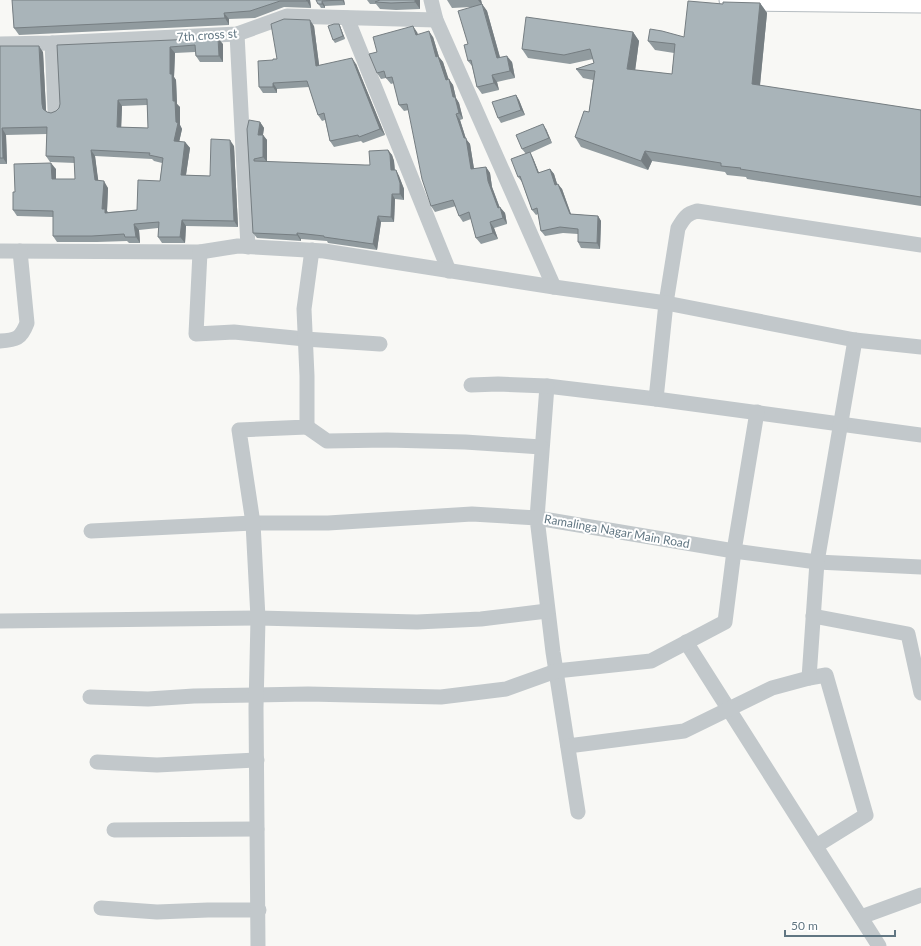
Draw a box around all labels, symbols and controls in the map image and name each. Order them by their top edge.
street label: 7th cross st [176,25,238,45]
street label: Ramalinga Nagar Main Road [543,511,691,551]
scale bar [785,912,895,938]
text: 50 m [791,918,818,933]

